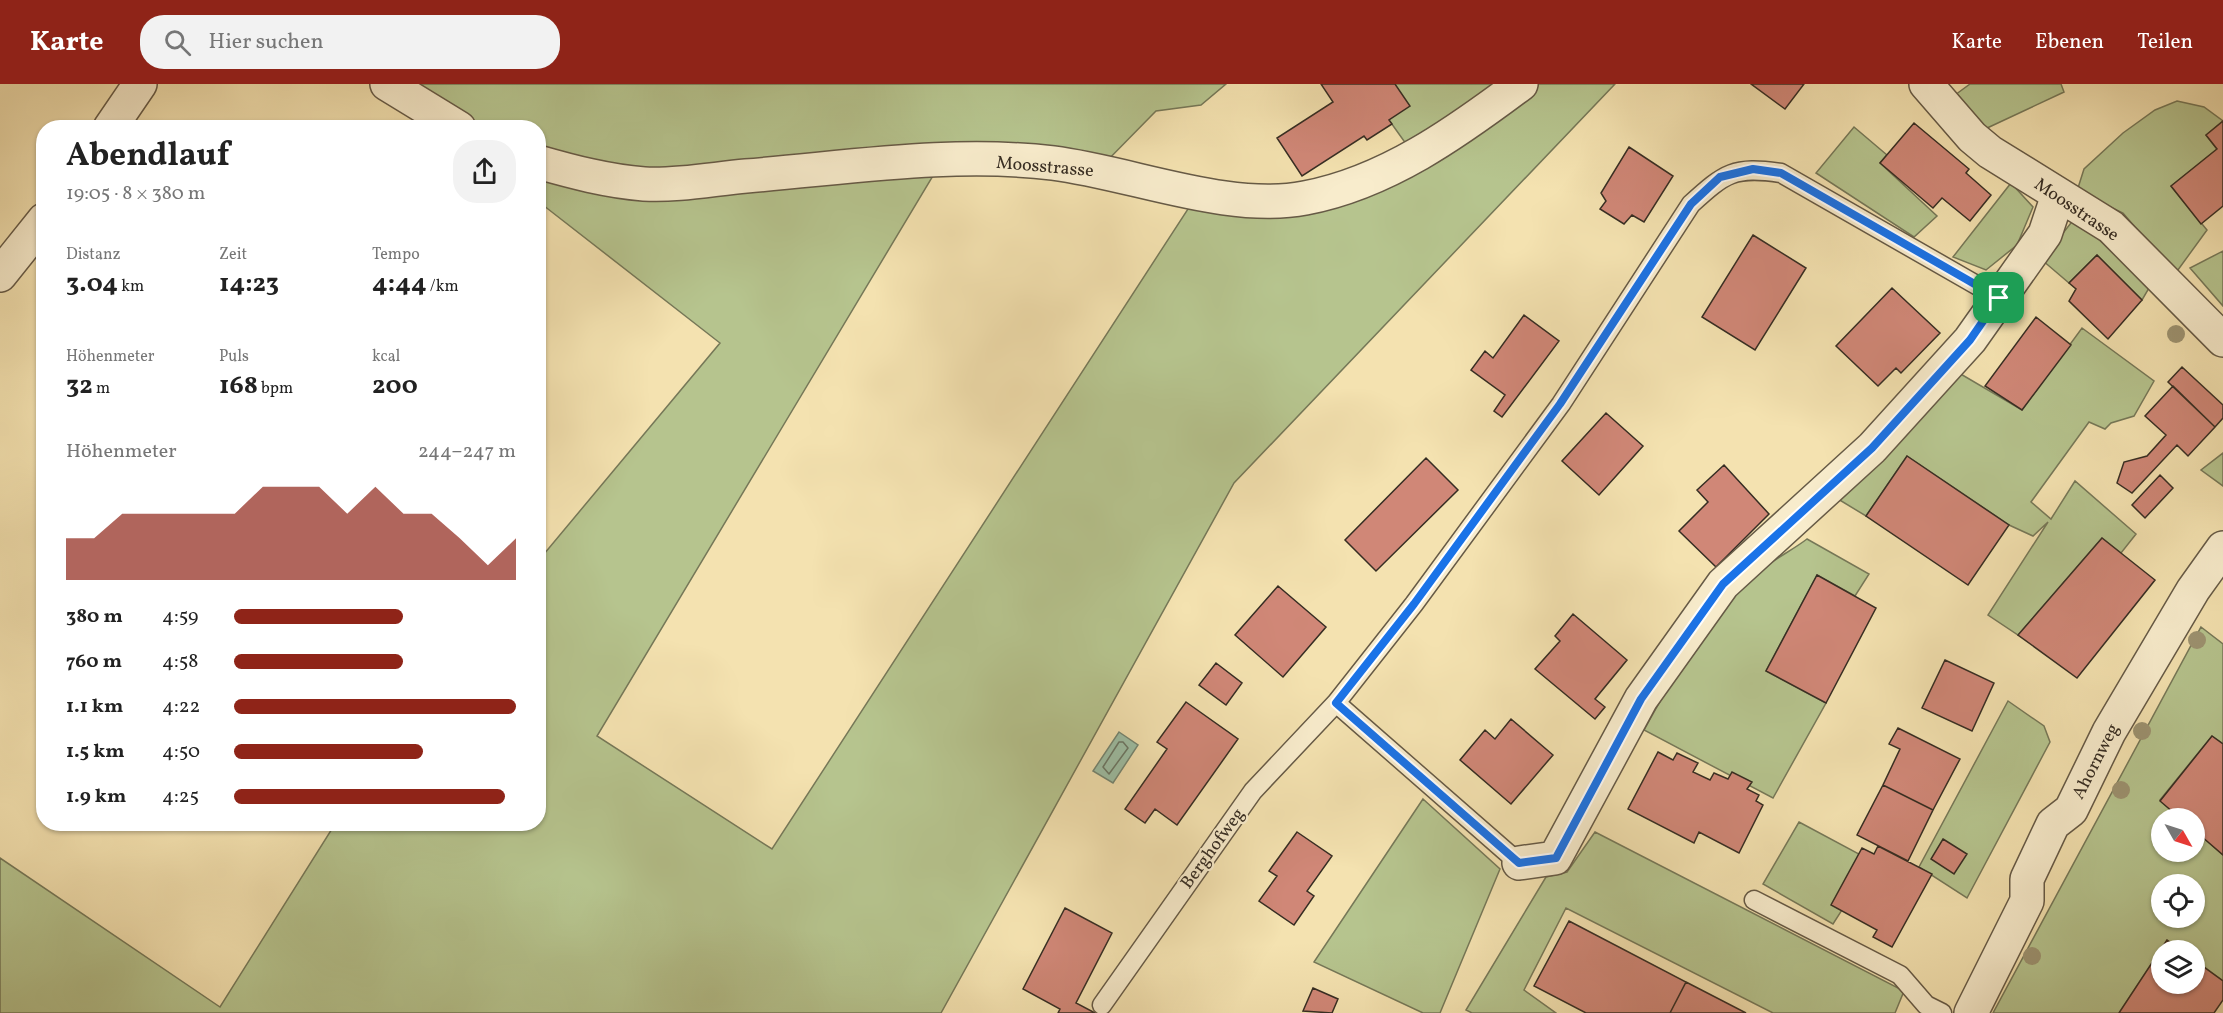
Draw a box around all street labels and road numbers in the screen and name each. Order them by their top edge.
street label: Moosstrasse [995,151,1095,184]
street label: Moosstrasse [2029,173,2124,248]
street label: Ahornweg [2067,719,2126,804]
street label: Berghofweg [1175,803,1251,894]

